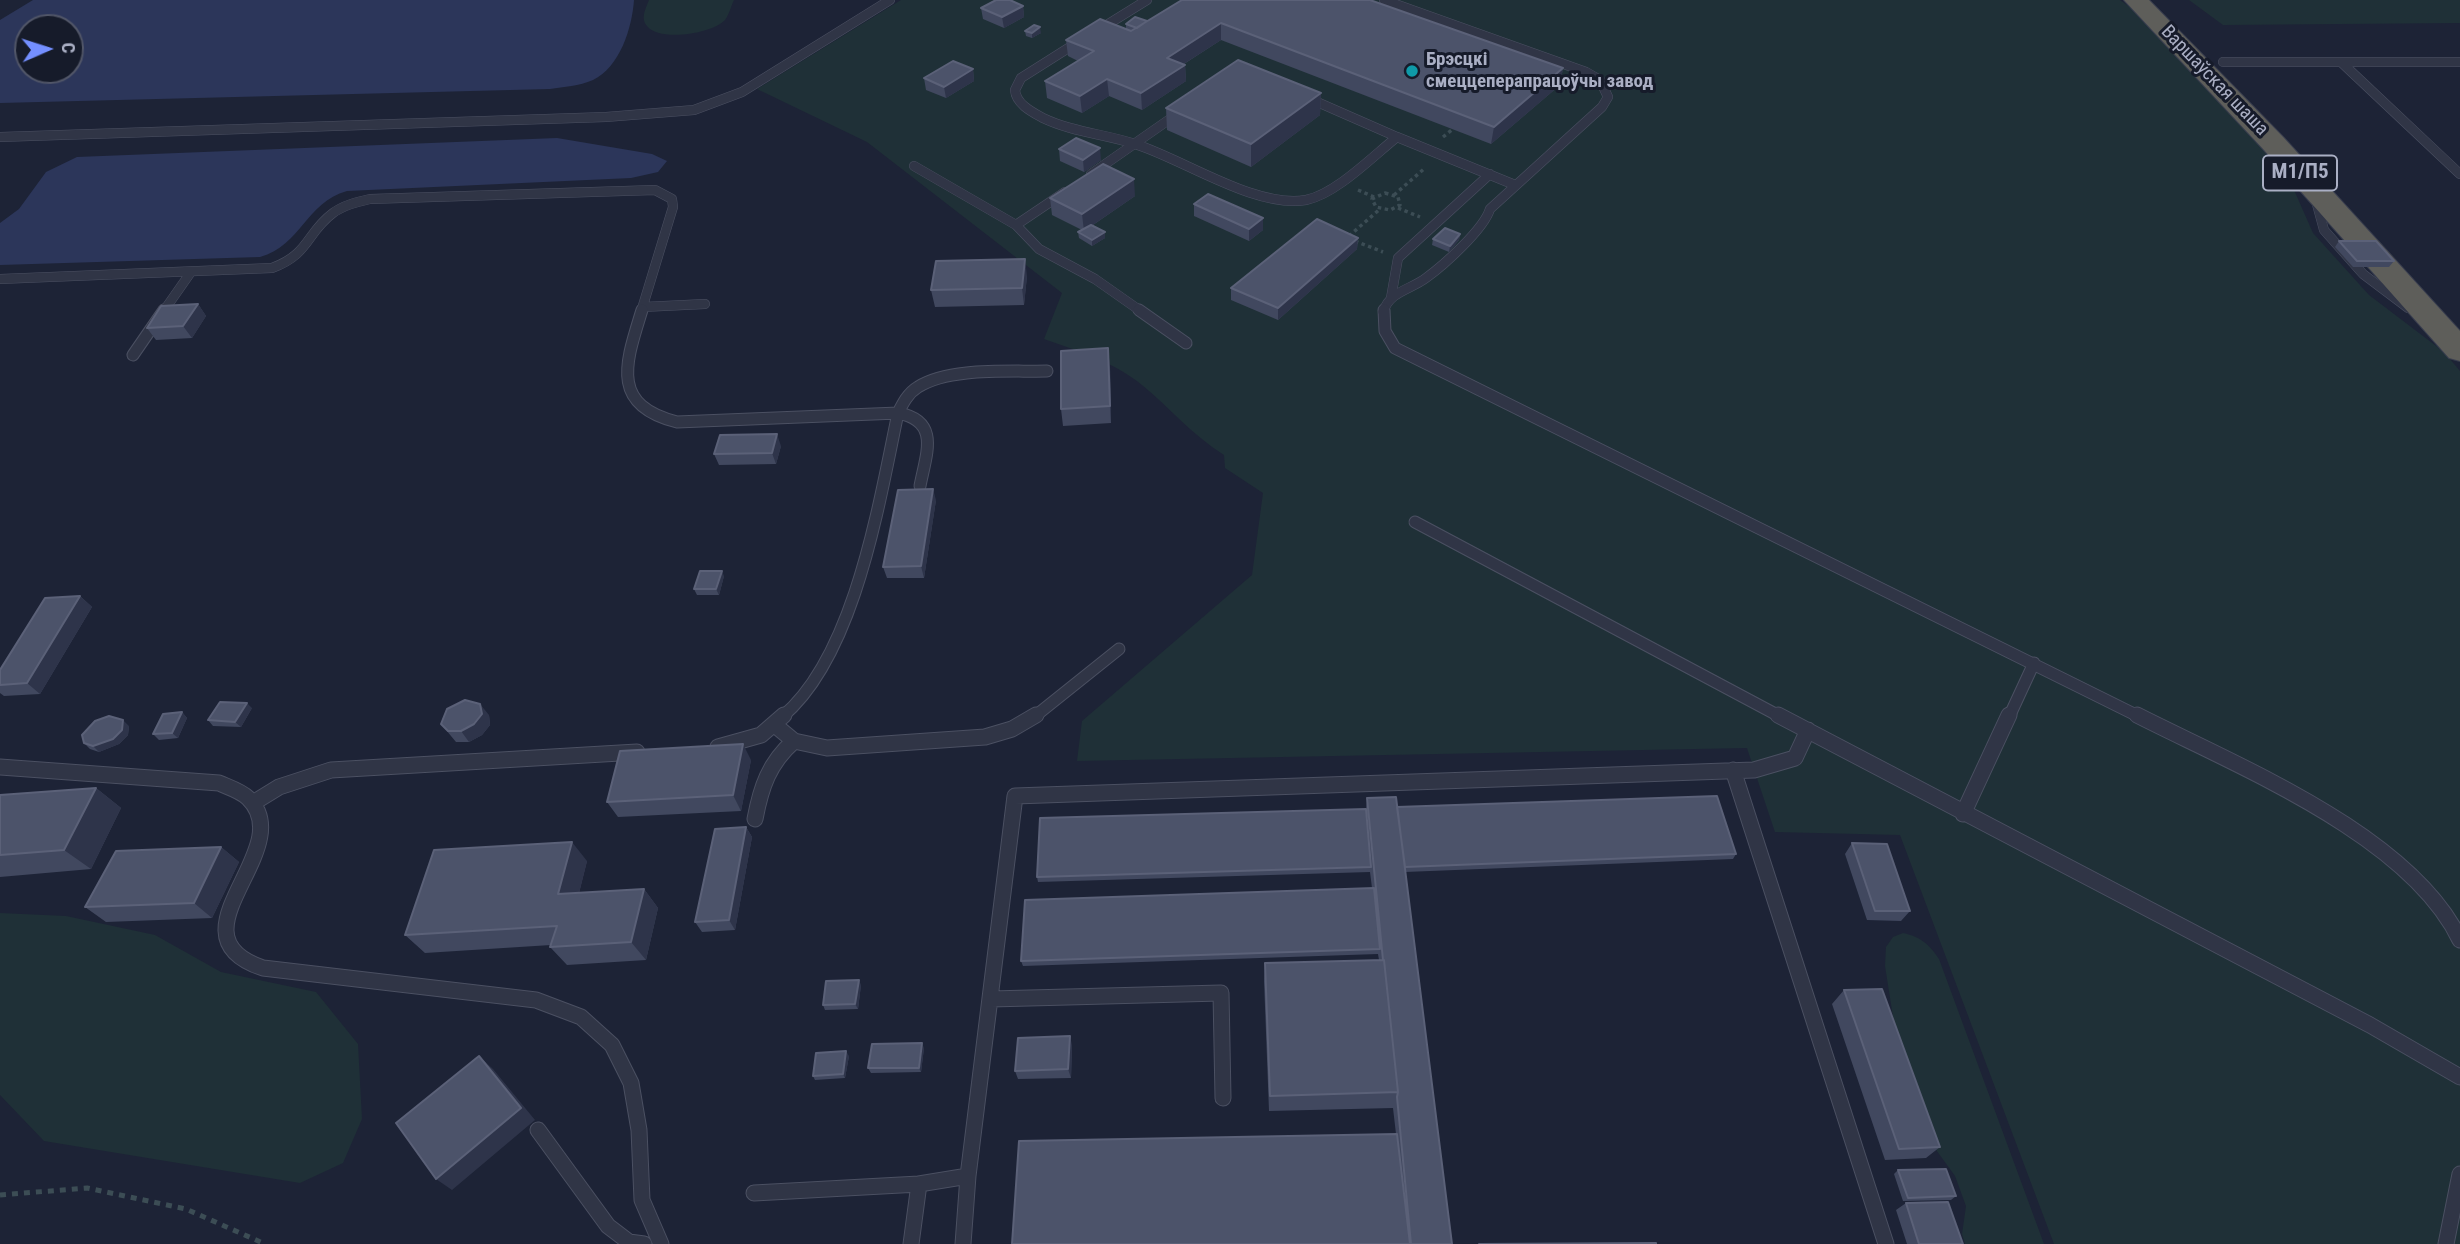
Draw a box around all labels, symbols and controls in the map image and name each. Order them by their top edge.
north arrow [14,14,84,84]
street label: Варшаўская шаша [2156,21,2272,141]
text: С [57,42,80,54]
place label: Брэсцкі смеццеперапрацоўчы завод [1426,49,1653,93]
marker: Брэсцкі смеццеперапрацоўчы завод [1404,63,1420,79]
road number: М1/П5 [2263,156,2337,190]

